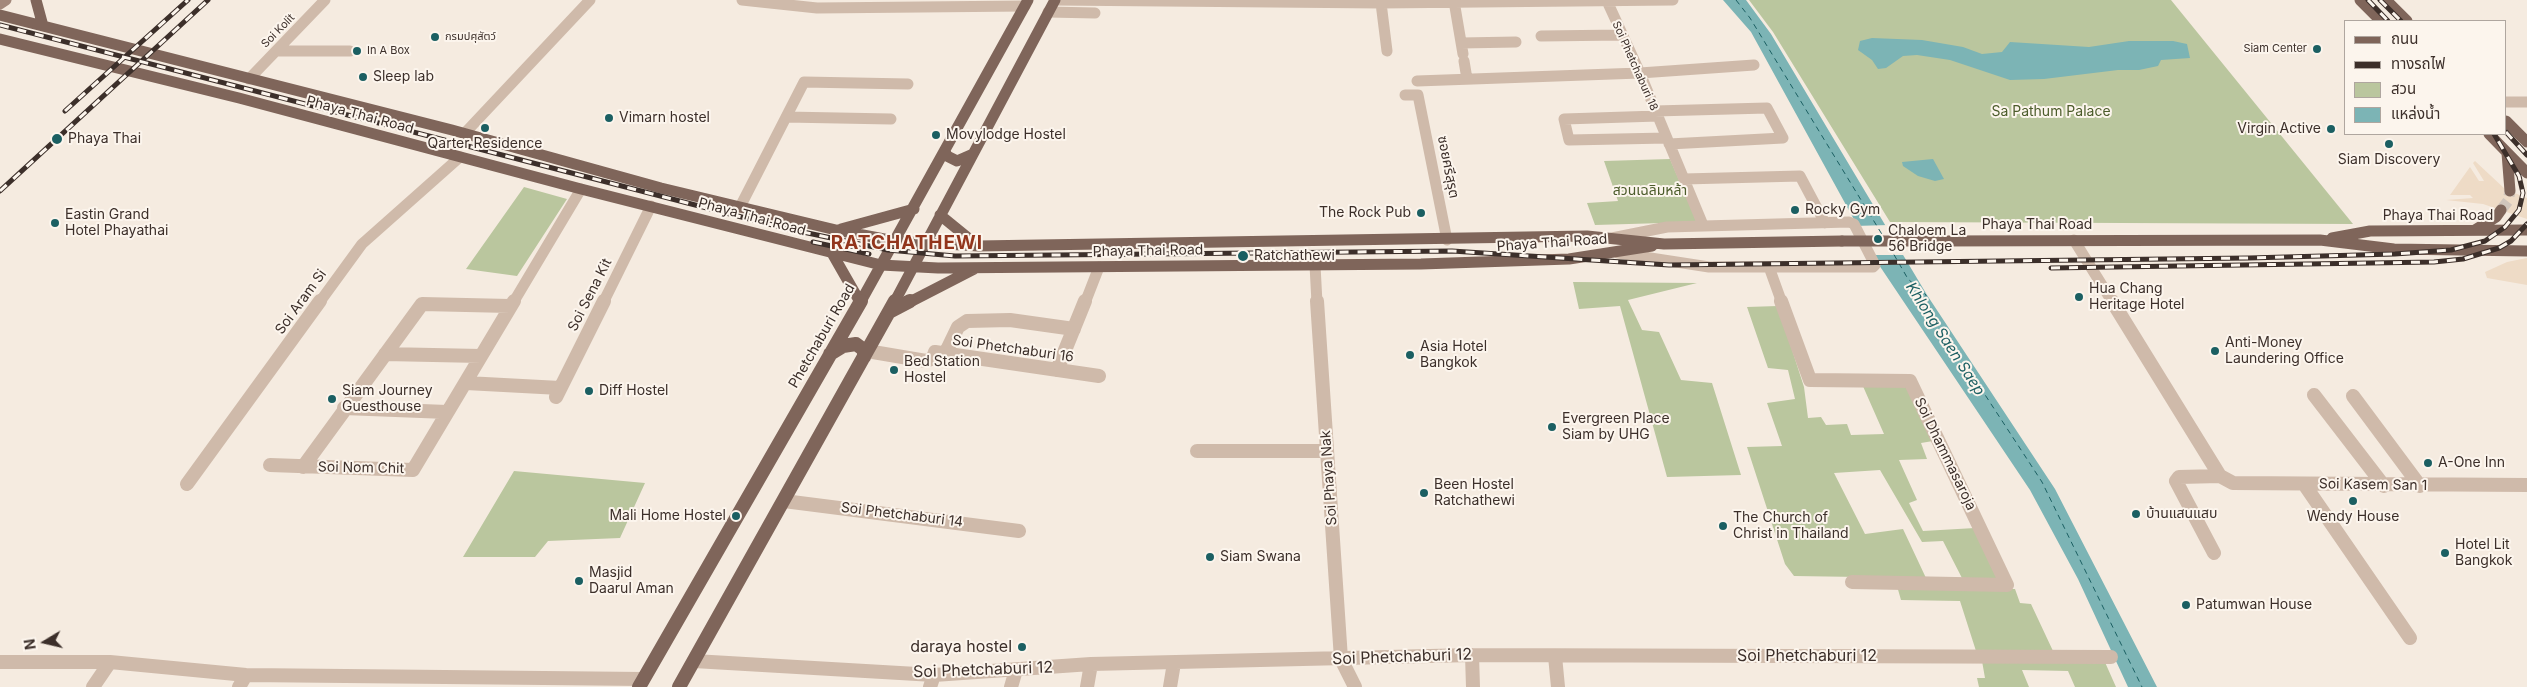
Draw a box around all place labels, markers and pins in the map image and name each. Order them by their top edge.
place label: กรมปศุสัตว์ [445,30,496,44]
marker: กรมปศุสัตว์ [429,31,441,43]
place label: Siam Center [2243,42,2307,56]
marker: Siam Center [2311,43,2323,55]
place label: In A Box [367,44,410,58]
marker: In A Box [351,45,363,57]
place label: Sleep lab [373,69,434,85]
marker: Sleep lab [357,71,369,83]
place label: Vimarn hostel [619,110,710,126]
marker: Vimarn hostel [603,112,615,124]
place label: Virgin Active [2237,121,2321,137]
marker: Qarter Residence [479,122,491,134]
marker: Virgin Active [2325,123,2337,135]
place label: Movylodge Hostel [946,127,1066,143]
marker: Movylodge Hostel [930,129,942,141]
place label: Phaya Thai [68,131,141,147]
marker: Phaya Thai [50,132,64,146]
place label: Qarter Residence [428,136,542,152]
marker: Siam Discovery [2383,138,2395,150]
place label: Siam Discovery [2338,152,2440,168]
place label: Rocky Gym [1805,202,1880,218]
marker: Rocky Gym [1789,204,1801,216]
place label: The Rock Pub [1319,205,1411,221]
place label: Eastin Grand Hotel Phayathai [65,207,168,240]
marker: The Rock Pub [1415,207,1427,219]
marker: Eastin Grand Hotel Phayathai [49,217,61,229]
place label: Chaloem La 56 Bridge [1888,223,1966,256]
marker: Chaloem La 56 Bridge [1872,233,1884,245]
place label: Ratchathewi [1254,248,1335,264]
marker: Ratchathewi [1236,249,1250,263]
place label: Hua Chang Heritage Hotel [2089,281,2184,314]
marker: Hua Chang Heritage Hotel [2073,291,2085,303]
place label: Anti-Money Laundering Office [2225,335,2344,368]
place label: Asia Hotel Bangkok [1420,339,1487,372]
marker: Anti-Money Laundering Office [2209,345,2221,357]
marker: Asia Hotel Bangkok [1404,349,1416,361]
place label: Bed Station Hostel [904,354,980,387]
marker: Bed Station Hostel [888,364,900,376]
place label: Siam Journey Guesthouse [342,383,433,416]
place label: Diff Hostel [599,383,668,399]
marker: Diff Hostel [583,385,595,397]
marker: Siam Journey Guesthouse [326,393,338,405]
place label: Evergreen Place Siam by UHG [1562,411,1670,444]
marker: Evergreen Place Siam by UHG [1546,421,1558,433]
place label: A-One Inn [2438,455,2505,471]
marker: A-One Inn [2422,457,2434,469]
place label: Been Hostel Ratchathewi [1434,477,1515,510]
marker: Been Hostel Ratchathewi [1418,487,1430,499]
marker: Wendy House [2347,495,2359,507]
place label: บ้านแสนแสบ [2146,506,2217,522]
place label: Mali Home Hostel [609,508,726,524]
marker: บ้านแสนแสบ [2130,508,2142,520]
place label: Wendy House [2307,509,2399,525]
marker: Mali Home Hostel [730,510,742,522]
place label: The Church of Christ in Thailand [1733,510,1849,542]
marker: The Church of Christ in Thailand [1717,520,1729,532]
place label: Hotel Lit Bangkok [2455,537,2512,570]
marker: Hotel Lit Bangkok [2439,547,2451,559]
place label: Siam Swana [1220,549,1301,565]
marker: Siam Swana [1204,551,1216,563]
place label: Masjid Daarul Aman [589,565,674,598]
marker: Masjid Daarul Aman [573,575,585,587]
place label: Patumwan House [2196,597,2312,613]
marker: Patumwan House [2180,599,2192,611]
place label: daraya hostel [910,637,1012,657]
marker: daraya hostel [1016,641,1028,653]

